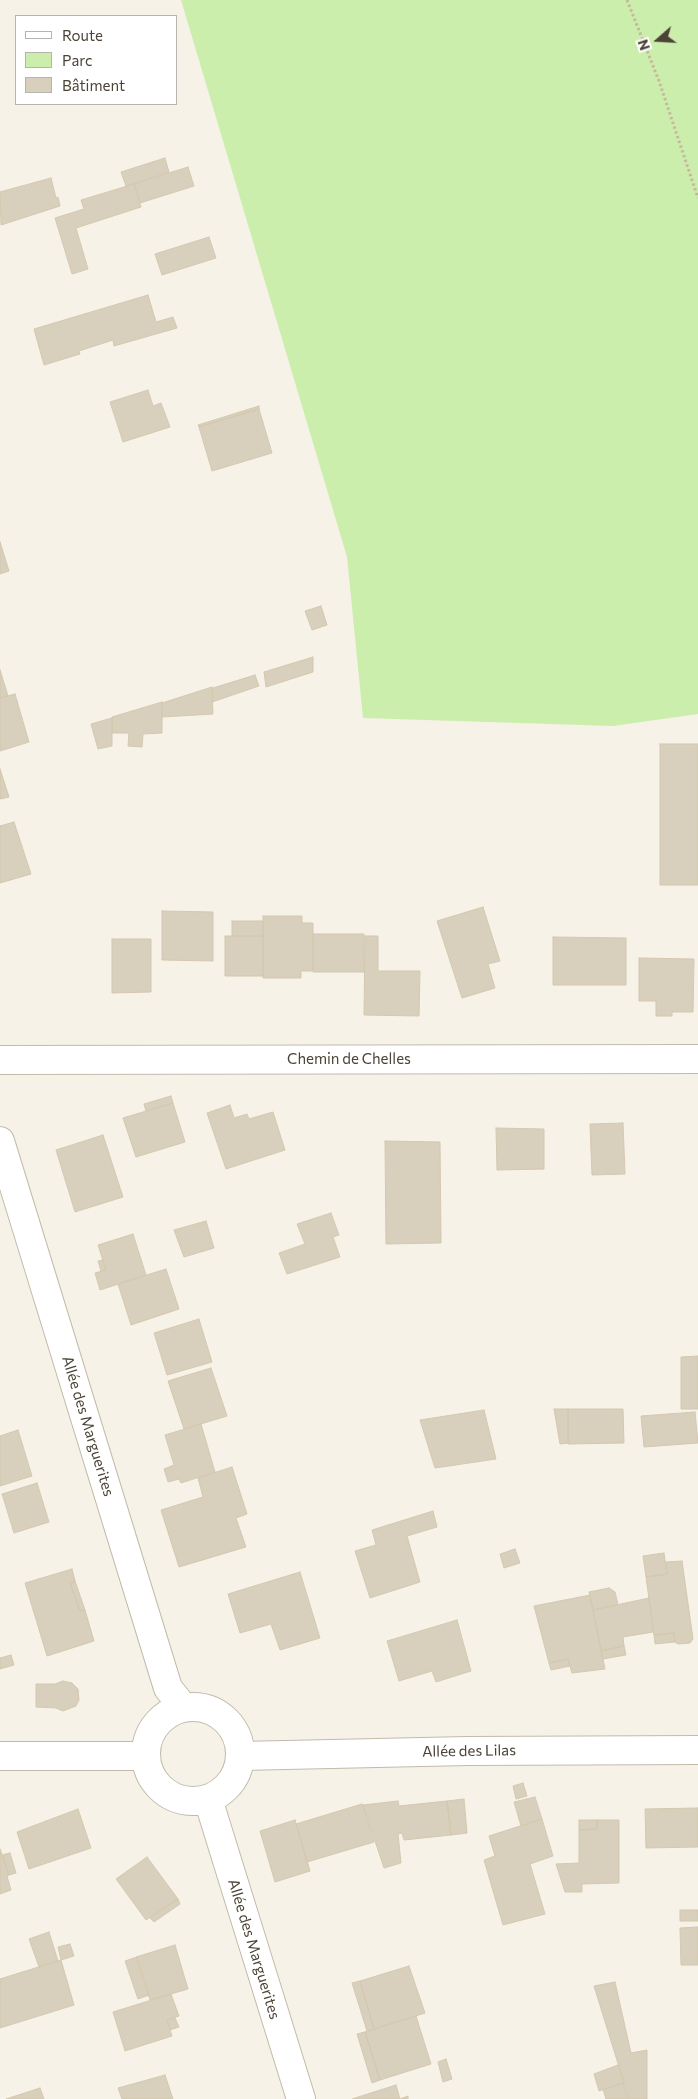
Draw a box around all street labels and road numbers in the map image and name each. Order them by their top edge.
street label: Chemin de Chelles [287,1050,411,1068]
street label: Allée des Marguerites [58,1354,118,1498]
street label: Allée des Lilas [422,1741,516,1761]
street label: Allée des Marguerites [224,1877,284,2021]

